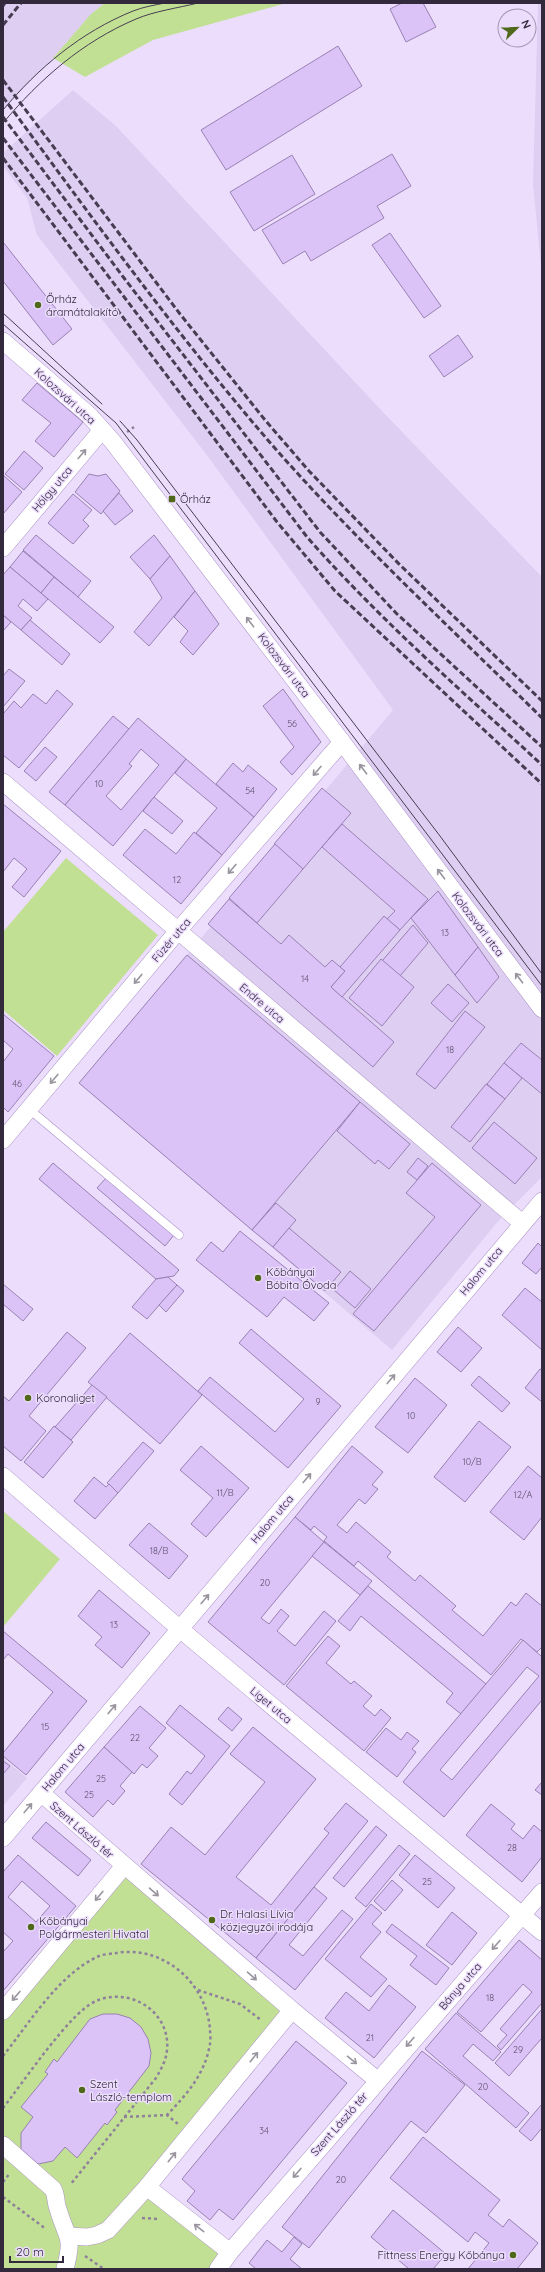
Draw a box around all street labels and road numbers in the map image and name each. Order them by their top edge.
street label: Kolozsvári utca [31,365,99,427]
street label: Hölgy utca [29,463,75,515]
street label: Kolozsvári utca [255,630,313,700]
street label: Kolozsvári utca [449,889,507,959]
street label: Füzér utca [149,915,193,965]
street label: Endre utca [237,980,287,1026]
street label: Halom utca [457,1244,505,1298]
street label: Halom utca [248,1492,296,1546]
street label: Liget utca [247,1684,295,1726]
street label: Halom utca [39,1740,87,1794]
street label: Szent László tér [47,1799,117,1862]
street label: Bánya utca [436,1959,484,2013]
street label: Szent László tér [308,2089,371,2159]

